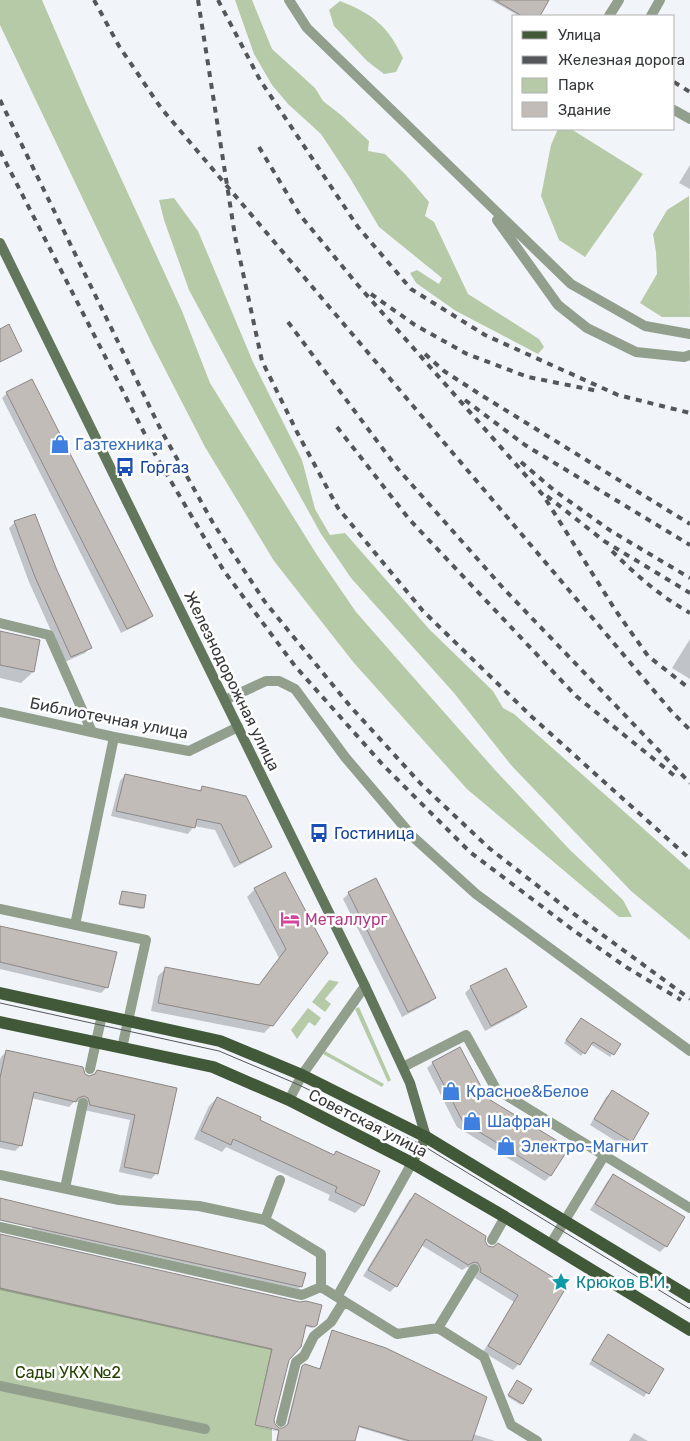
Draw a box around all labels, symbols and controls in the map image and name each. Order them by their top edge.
legend [512,15,675,130]
text: Улица [558,26,601,44]
text: Железная дорога [558,51,685,69]
text: Парк [558,76,594,94]
text: Здание [558,101,611,119]
shop icon: Газтехника [49,433,71,455]
place label: Газтехника [75,435,163,454]
bus stop icon: Горгаз [114,456,136,478]
place label: Горгаз [140,458,189,477]
street label: Железнодорожная улица [180,588,284,774]
street label: Библиотечная улица [28,693,190,743]
bus stop icon: Гостиница [308,822,330,844]
place label: Гостиница [334,824,415,843]
hotel icon: Металлург [279,908,301,930]
place label: Металлург [305,910,388,929]
shop icon: Красное&Белое [440,1080,462,1102]
place label: Красное&Белое [466,1082,589,1101]
street label: Советская улица [305,1085,431,1161]
shop icon: Шафран [461,1110,483,1132]
place label: Шафран [487,1112,551,1131]
shop icon: Электро-Магнит [495,1135,517,1157]
place label: Электро-Магнит [521,1137,648,1156]
place icon: Крюков В.И. [550,1271,572,1293]
place label: Крюков В.И. [576,1273,669,1292]
park label: Сады УКХ №2 [15,1363,121,1382]

